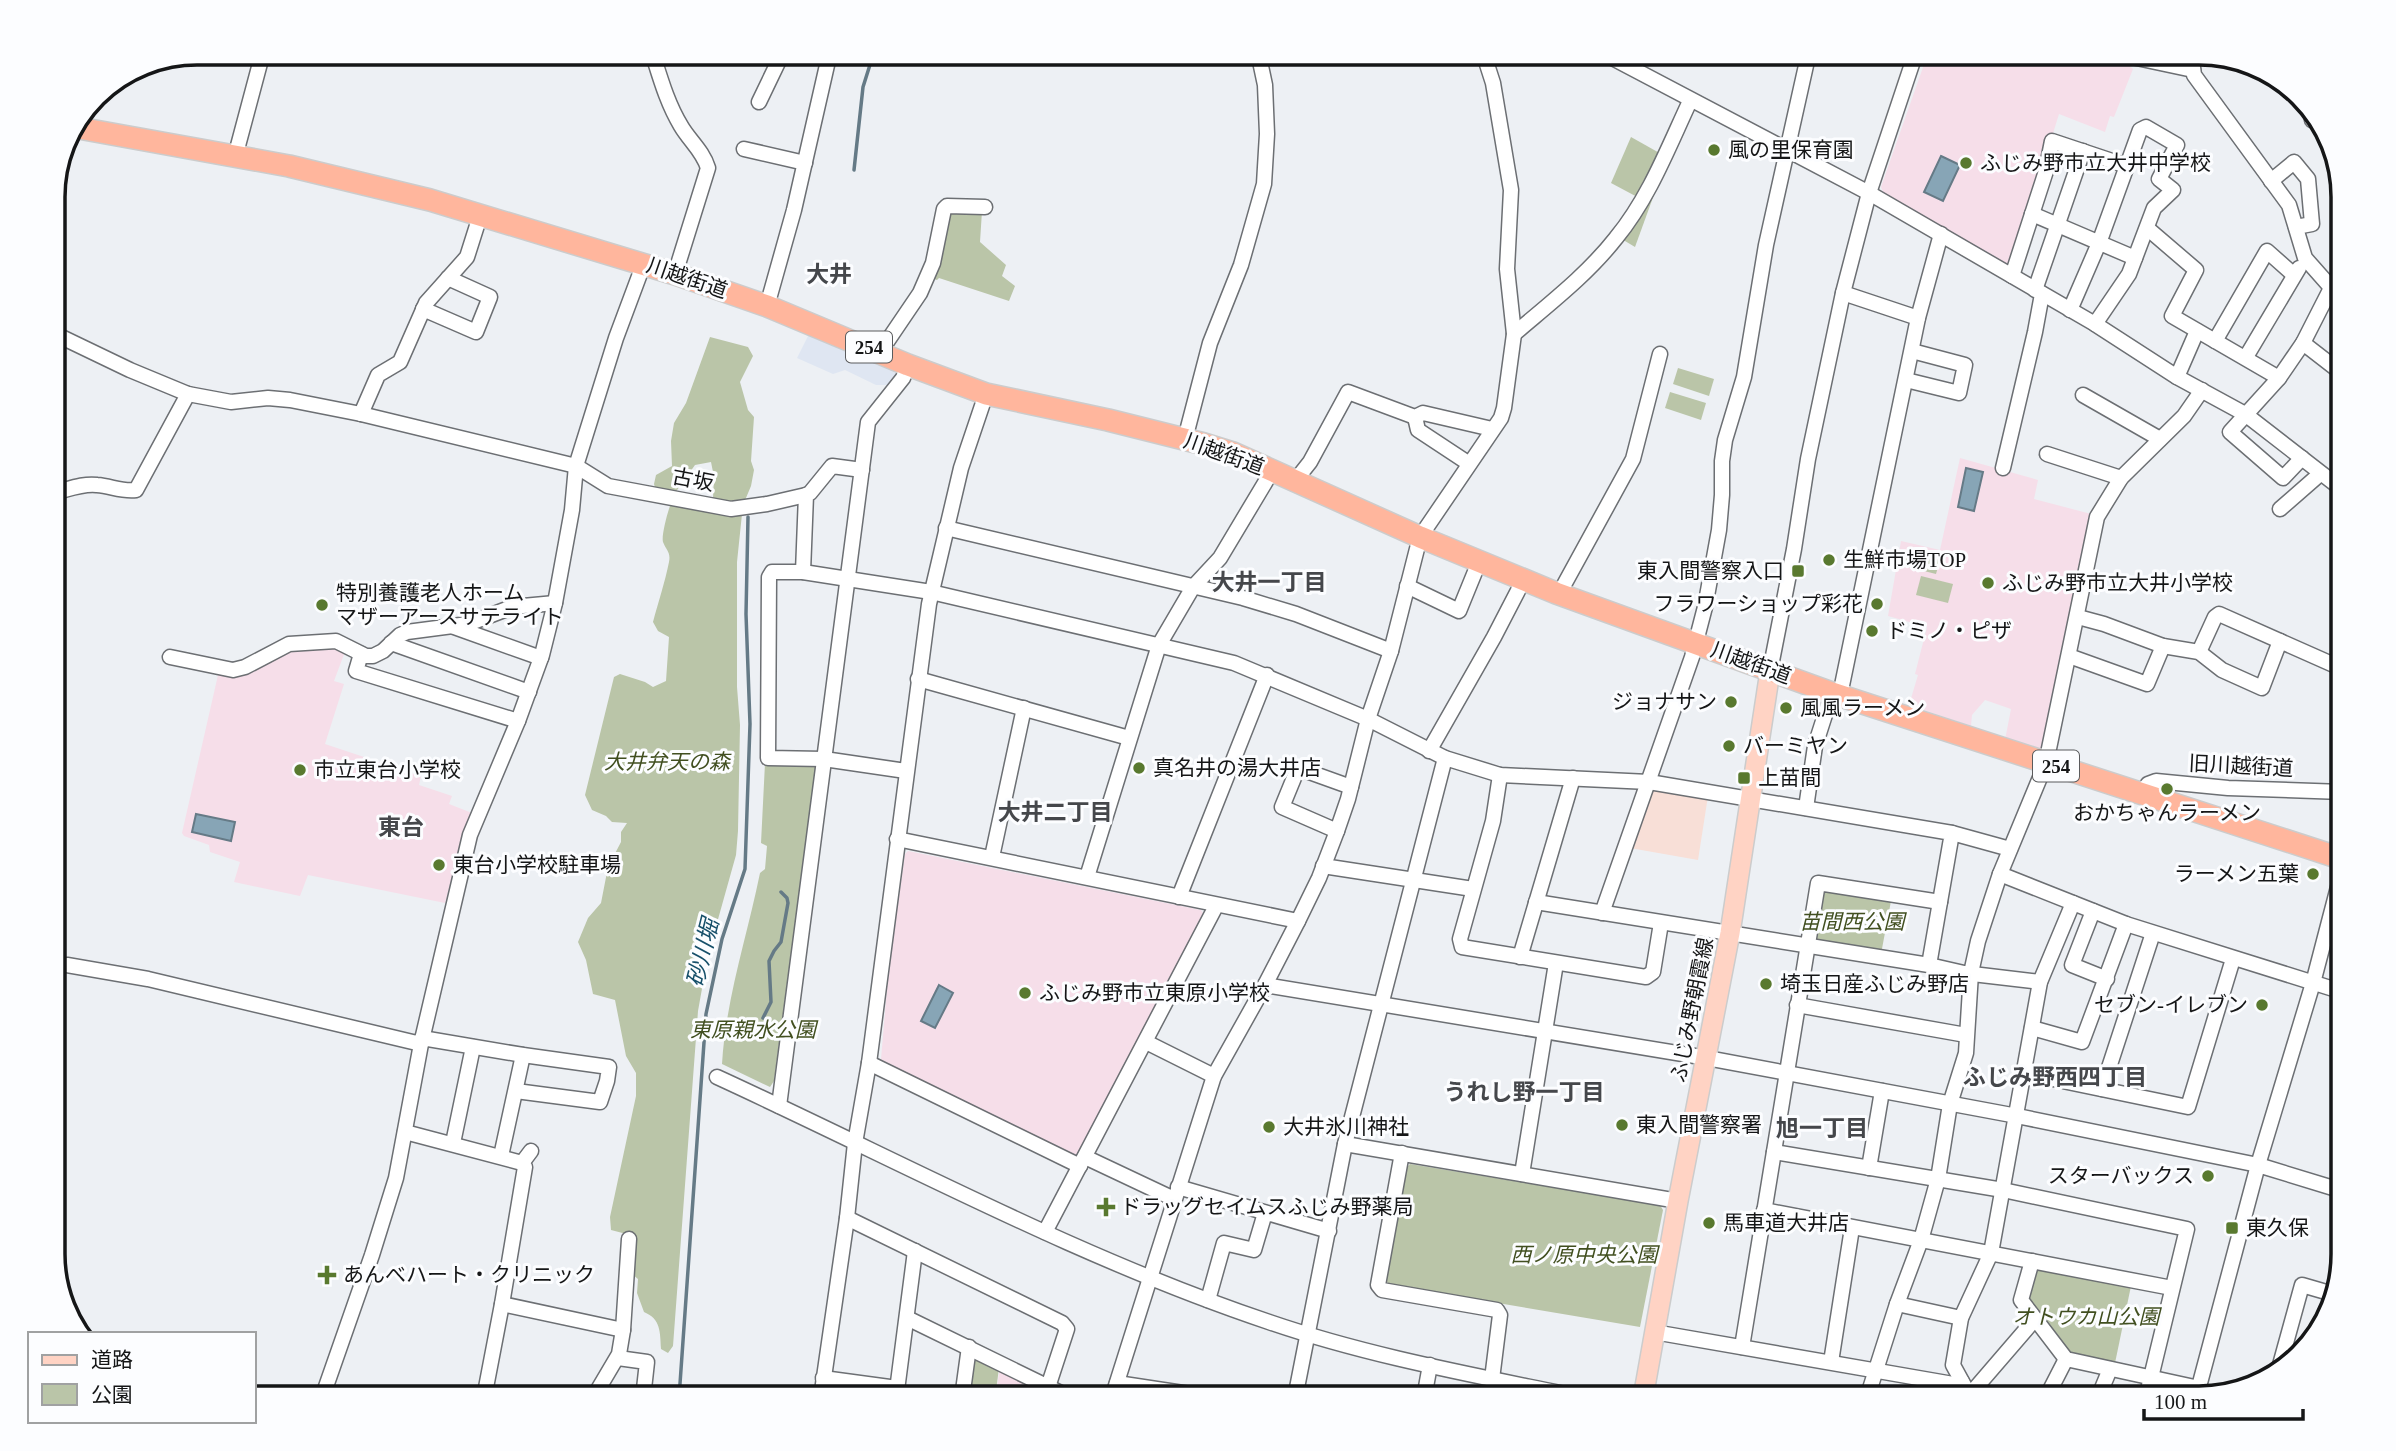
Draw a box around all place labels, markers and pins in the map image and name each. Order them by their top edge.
place label: 風の里保育園 [1728,138,1854,162]
marker: 風の里保育園 [1706,142,1722,158]
place label: ふじみ野市立大井中学校 [1980,151,2211,175]
marker: ふじみ野市立大井中学校 [1958,155,1974,171]
place label: 生鮮市場TOP [1843,548,1966,572]
marker: 生鮮市場TOP [1821,552,1837,568]
place label: 東入間警察入口 [1637,559,1784,583]
marker: 東入間警察入口 [1790,563,1806,579]
place label: ふじみ野市立大井小学校 [2002,571,2233,595]
marker: ふじみ野市立大井小学校 [1980,575,1996,591]
place label: 特別養護老人ホーム マザーアースサテライト [336,581,564,629]
place label: フラワーショップ彩花 [1653,592,1863,616]
marker: フラワーショップ彩花 [1869,596,1885,612]
marker: 特別養護老人ホーム マザーアースサテライト [314,597,330,613]
place label: ドミノ・ピザ [1886,619,2012,643]
marker: ドミノ・ピザ [1864,623,1880,639]
place label: ジョナサン [1612,690,1717,714]
marker: ジョナサン [1723,694,1739,710]
place label: 風風ラーメン [1800,696,1925,720]
marker: 風風ラーメン [1778,700,1794,716]
place label: バーミヤン [1743,734,1848,758]
marker: バーミヤン [1721,738,1737,754]
place label: 真名井の湯大井店 [1153,756,1321,780]
place label: 市立東台小学校 [314,758,461,782]
marker: 真名井の湯大井店 [1131,760,1147,776]
marker: 市立東台小学校 [292,762,308,778]
place label: 上苗間 [1758,766,1821,790]
marker: 上苗間 [1736,770,1752,786]
marker: おかちゃんラーメン [2159,781,2175,797]
place label: おかちゃんラーメン [2073,801,2261,825]
place label: 東台小学校駐車場 [453,853,621,877]
marker: 東台小学校駐車場 [431,857,447,873]
place label: ラーメン五葉 [2174,862,2299,886]
marker: ラーメン五葉 [2305,866,2321,882]
place label: 埼玉日産ふじみ野店 [1780,972,1969,996]
marker: 埼玉日産ふじみ野店 [1758,976,1774,992]
place label: ふじみ野市立東原小学校 [1039,981,1270,1005]
marker: ふじみ野市立東原小学校 [1017,985,1033,1001]
place label: セブン-イレブン [2094,993,2248,1017]
marker: セブン-イレブン [2254,997,2270,1013]
place label: 東入間警察署 [1636,1113,1762,1137]
place label: 大井氷川神社 [1283,1115,1409,1139]
marker: 東入間警察署 [1614,1117,1630,1133]
marker: 大井氷川神社 [1261,1119,1277,1135]
place label: スターバックス [2048,1164,2194,1188]
marker: スターバックス [2200,1168,2216,1184]
place label: ドラッグセイムスふじみ野薬局 [1120,1195,1414,1219]
marker: ドラッグセイムスふじみ野薬局 [1098,1199,1114,1215]
place label: 馬車道大井店 [1723,1211,1849,1235]
marker: 馬車道大井店 [1701,1215,1717,1231]
place label: 東久保 [2246,1216,2309,1240]
marker: 東久保 [2224,1220,2240,1236]
place label: あんべハート・クリニック [343,1263,595,1287]
marker: あんべハート・クリニック [317,1265,337,1285]

